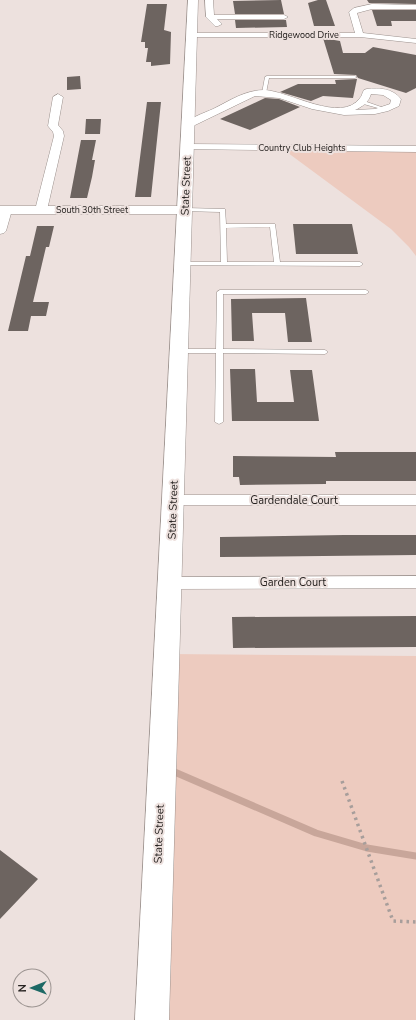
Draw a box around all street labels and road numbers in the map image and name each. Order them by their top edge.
street label: Ridgewood Drive [269,29,339,41]
street label: Country Club Heights [258,142,346,154]
street label: State Street [177,156,195,216]
street label: South 30th Street [56,204,129,216]
street label: State Street [164,480,182,540]
street label: Gardendale Court [250,493,338,508]
street label: Garden Court [260,575,326,590]
street label: State Street [150,804,168,864]

